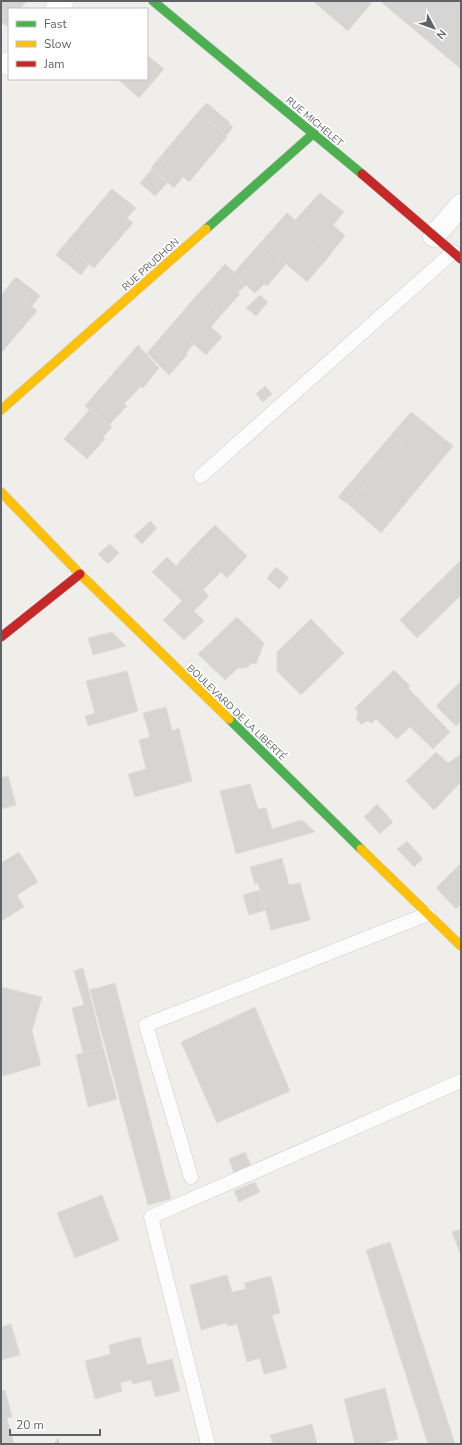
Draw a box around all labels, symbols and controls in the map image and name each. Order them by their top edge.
legend [8,8,148,80]
north arrow [414,8,454,48]
text: Fast [44,16,67,32]
text: N [433,26,450,42]
text: Slow [44,36,72,52]
text: Jam [43,56,65,72]
street label: RUE MICHELET [283,94,346,150]
street label: RUE PRUDHON [119,235,182,294]
street label: BOULEVARD DE LA LIBERTÉ [184,661,289,764]
scale bar [10,1411,100,1437]
text: 20 m [16,1417,44,1433]

